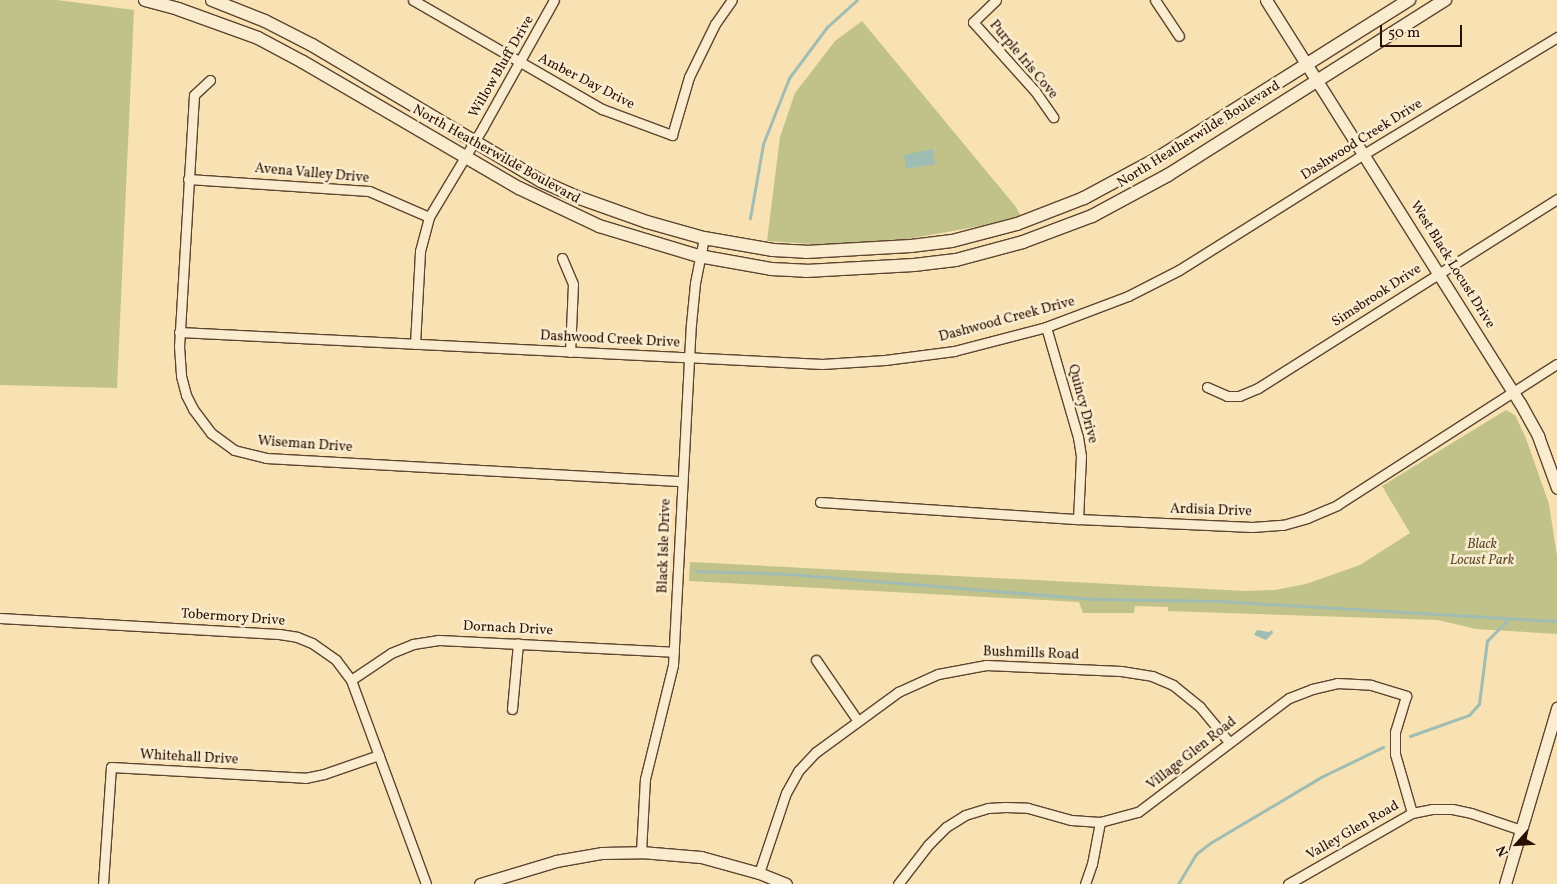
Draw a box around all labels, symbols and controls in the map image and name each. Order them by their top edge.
street label: Willow Bluff Drive [466,13,538,121]
scale bar [1382,15,1464,47]
street label: Purple Iris Cove [985,17,1061,103]
text: 50 m [1388,23,1420,44]
street label: Amber Day Drive [535,50,637,114]
street label: North Heatherwilde Boulevard [1114,78,1284,192]
street label: Dashwood Creek Drive [1298,96,1426,184]
street label: North Heatherwilde Boulevard [409,102,583,208]
street label: Avena Valley Drive [254,161,370,187]
street label: West Black Locust Drive [1406,198,1498,332]
street label: Simsbrook Drive [1329,261,1425,331]
street label: Dashwood Creek Drive [937,294,1077,346]
street label: Dashwood Creek Drive [540,328,680,352]
street label: Quincy Drive [1063,362,1101,446]
street label: Wiseman Drive [257,433,353,457]
street label: Black Isle Drive [655,498,675,594]
street label: Ardisia Drive [1170,501,1252,521]
park label: Black Locust Park [1450,537,1514,570]
street label: Tobermory Drive [180,606,286,630]
street label: Dornach Drive [463,618,553,640]
street label: Bushmills Road [983,644,1079,664]
street label: Village Glen Road [1144,714,1240,794]
street label: Whitehall Drive [139,747,239,769]
street label: Valley Glen Road [1304,798,1402,864]
north arrow [1492,819,1542,869]
text: N [1492,842,1514,860]

